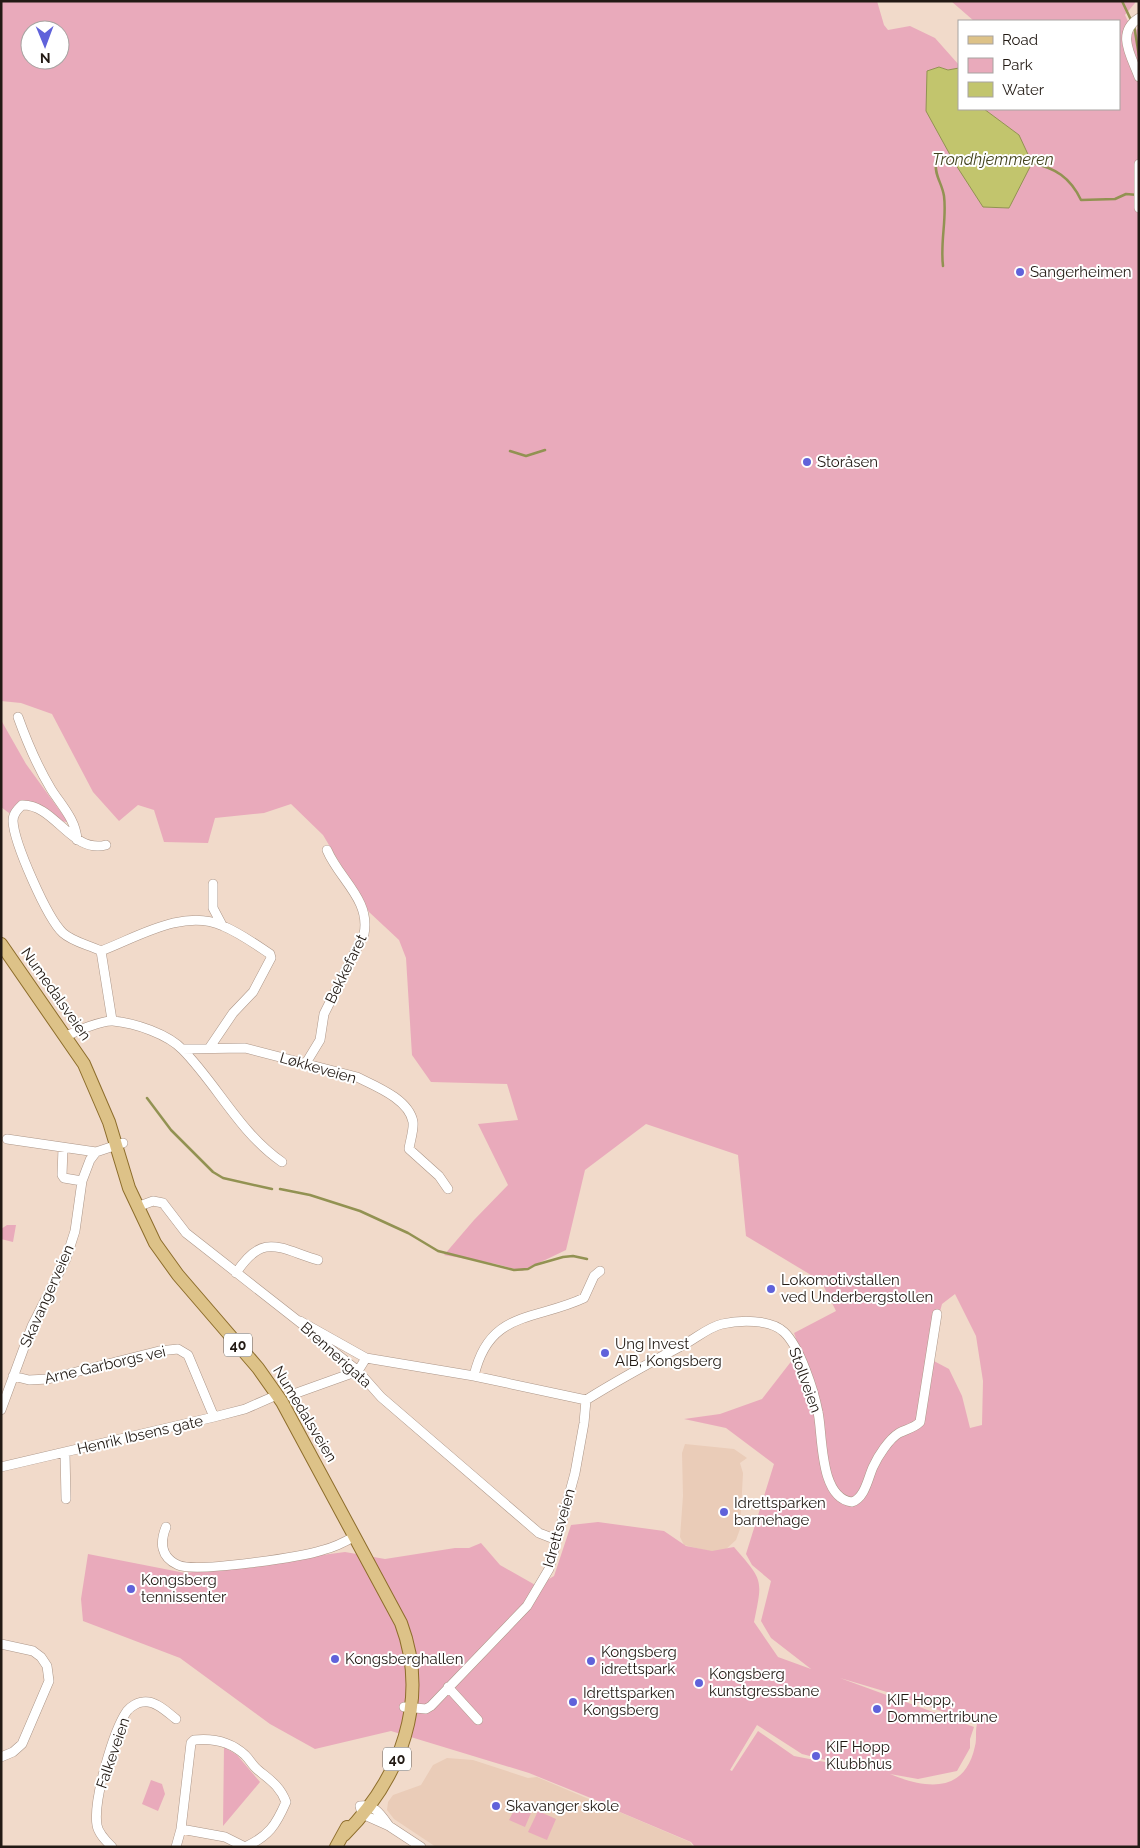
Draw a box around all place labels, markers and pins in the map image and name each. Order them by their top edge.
place label: Sangerheimen [1030,263,1132,281]
marker: Sangerheimen [1014,266,1026,278]
place label: Storåsen [817,453,878,471]
marker: Storåsen [801,456,813,468]
place label: Lokomotivstallen ved Underbergstollen [781,1271,933,1306]
marker: Lokomotivstallen ved Underbergstollen [765,1283,777,1295]
place label: Ung Invest AIB, Kongsberg [615,1335,722,1370]
marker: Ung Invest AIB, Kongsberg [599,1347,611,1359]
place label: Idrettsparken barnehage [734,1494,826,1529]
marker: Idrettsparken barnehage [718,1506,730,1518]
place label: Kongsberg tennissenter [141,1571,227,1606]
marker: Kongsberg tennissenter [125,1583,137,1595]
place label: Kongsberg idrettspark [601,1643,677,1678]
place label: Kongsberghallen [345,1650,463,1668]
marker: Kongsberghallen [329,1653,341,1665]
marker: Kongsberg idrettspark [585,1655,597,1667]
place label: Kongsberg kunstgressbane [709,1665,820,1700]
marker: Kongsberg kunstgressbane [693,1677,705,1689]
place label: Idrettsparken Kongsberg [583,1684,675,1719]
place label: KIF Hopp, Dommertribune [887,1691,998,1726]
marker: Idrettsparken Kongsberg [567,1696,579,1708]
marker: KIF Hopp, Dommertribune [871,1703,883,1715]
place label: KIF Hopp Klubbhus [826,1738,892,1773]
marker: KIF Hopp Klubbhus [810,1750,822,1762]
place label: Skavanger skole [506,1797,619,1815]
marker: Skavanger skole [490,1800,502,1812]

